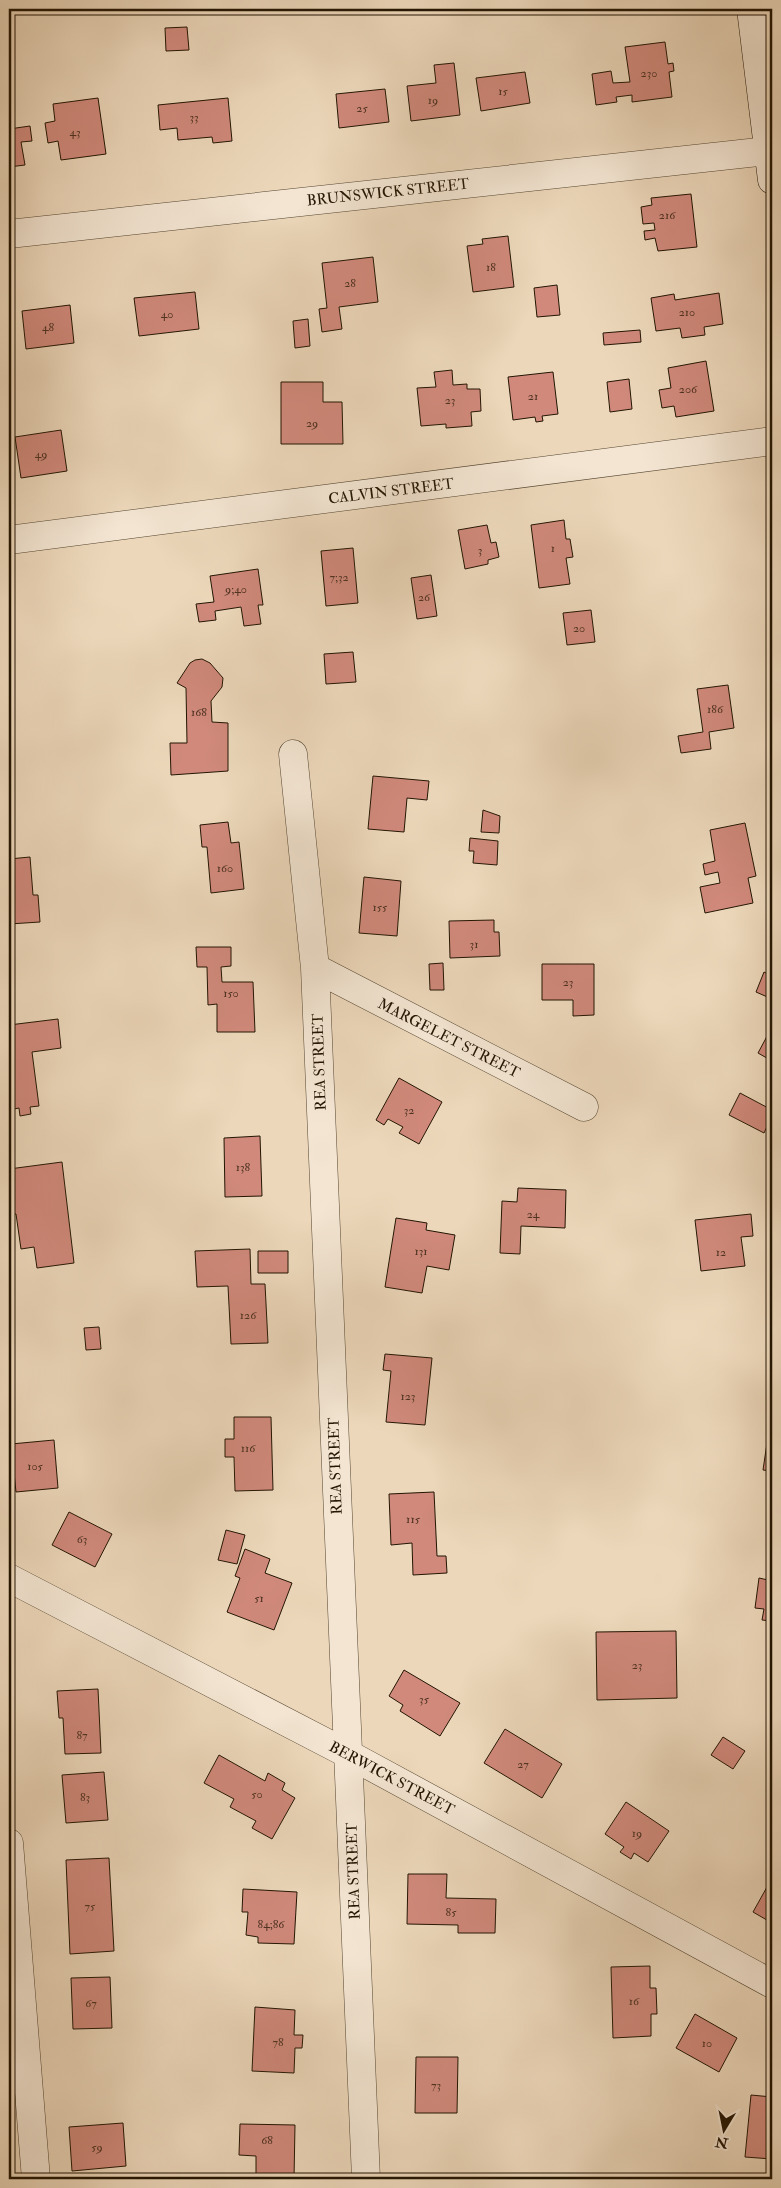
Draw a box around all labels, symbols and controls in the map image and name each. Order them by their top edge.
house number: 230 [641,66,657,81]
house number: 15 [498,84,508,99]
house number: 19 [428,93,438,108]
house number: 25 [356,101,368,116]
house number: 33 [189,110,199,125]
house number: 43 [69,125,81,140]
street label: BRUNSWICK STREET [306,175,470,210]
house number: 216 [659,208,676,223]
house number: 18 [486,260,496,275]
house number: 28 [344,276,356,291]
house number: 210 [679,305,695,320]
house number: 40 [161,307,173,322]
house number: 48 [42,320,54,335]
house number: 206 [679,382,698,397]
house number: 21 [528,389,538,404]
house number: 23 [445,393,455,408]
house number: 29 [306,416,318,431]
house number: 49 [35,447,47,462]
street label: CALVIN STREET [327,474,455,509]
house number: 1 [551,541,555,556]
house number: 3 [478,543,482,558]
house number: 7;32 [329,570,349,585]
house number: 9;40 [224,582,247,597]
house number: 26 [418,590,431,605]
house number: 20 [573,621,585,636]
house number: 186 [707,702,724,717]
house number: 168 [191,705,207,720]
house number: 160 [217,861,233,876]
house number: 155 [373,900,388,915]
house number: 31 [470,937,478,952]
house number: 23 [563,975,573,990]
house number: 150 [223,986,239,1001]
street label: MARGELET STREET [375,994,523,1083]
street label: REA STREET [308,1013,331,1111]
house number: 32 [404,1103,414,1118]
house number: 138 [236,1160,251,1175]
house number: 24 [527,1207,540,1222]
house number: 131 [414,1244,428,1259]
house number: 12 [716,1245,726,1260]
house number: 126 [240,1308,257,1323]
house number: 123 [401,1389,415,1404]
street label: REA STREET [324,1417,347,1515]
house number: 116 [241,1441,256,1456]
house number: 105 [27,1459,44,1474]
house number: 115 [406,1512,421,1527]
house number: 63 [77,1532,87,1547]
house number: 51 [254,1591,264,1606]
house number: 23 [632,1658,642,1673]
house number: 35 [419,1692,430,1707]
house number: 87 [76,1728,88,1743]
street label: BERWICK STREET [326,1737,458,1820]
house number: 27 [517,1757,529,1772]
house number: 50 [251,1787,263,1802]
house number: 83 [80,1790,90,1805]
street label: REA STREET [342,1822,365,1920]
house number: 19 [632,1826,642,1841]
house number: 75 [85,1899,96,1914]
house number: 85 [446,1905,457,1920]
house number: 84;86 [258,1917,285,1932]
house number: 16 [629,1994,640,2009]
house number: 67 [85,1996,97,2011]
house number: 78 [272,2035,284,2050]
house number: 10 [702,2036,712,2051]
house number: 73 [431,2078,441,2093]
north arrow [698,2106,748,2156]
house number: 68 [261,2133,273,2148]
text: N [714,2133,730,2152]
house number: 59 [91,2140,103,2155]

